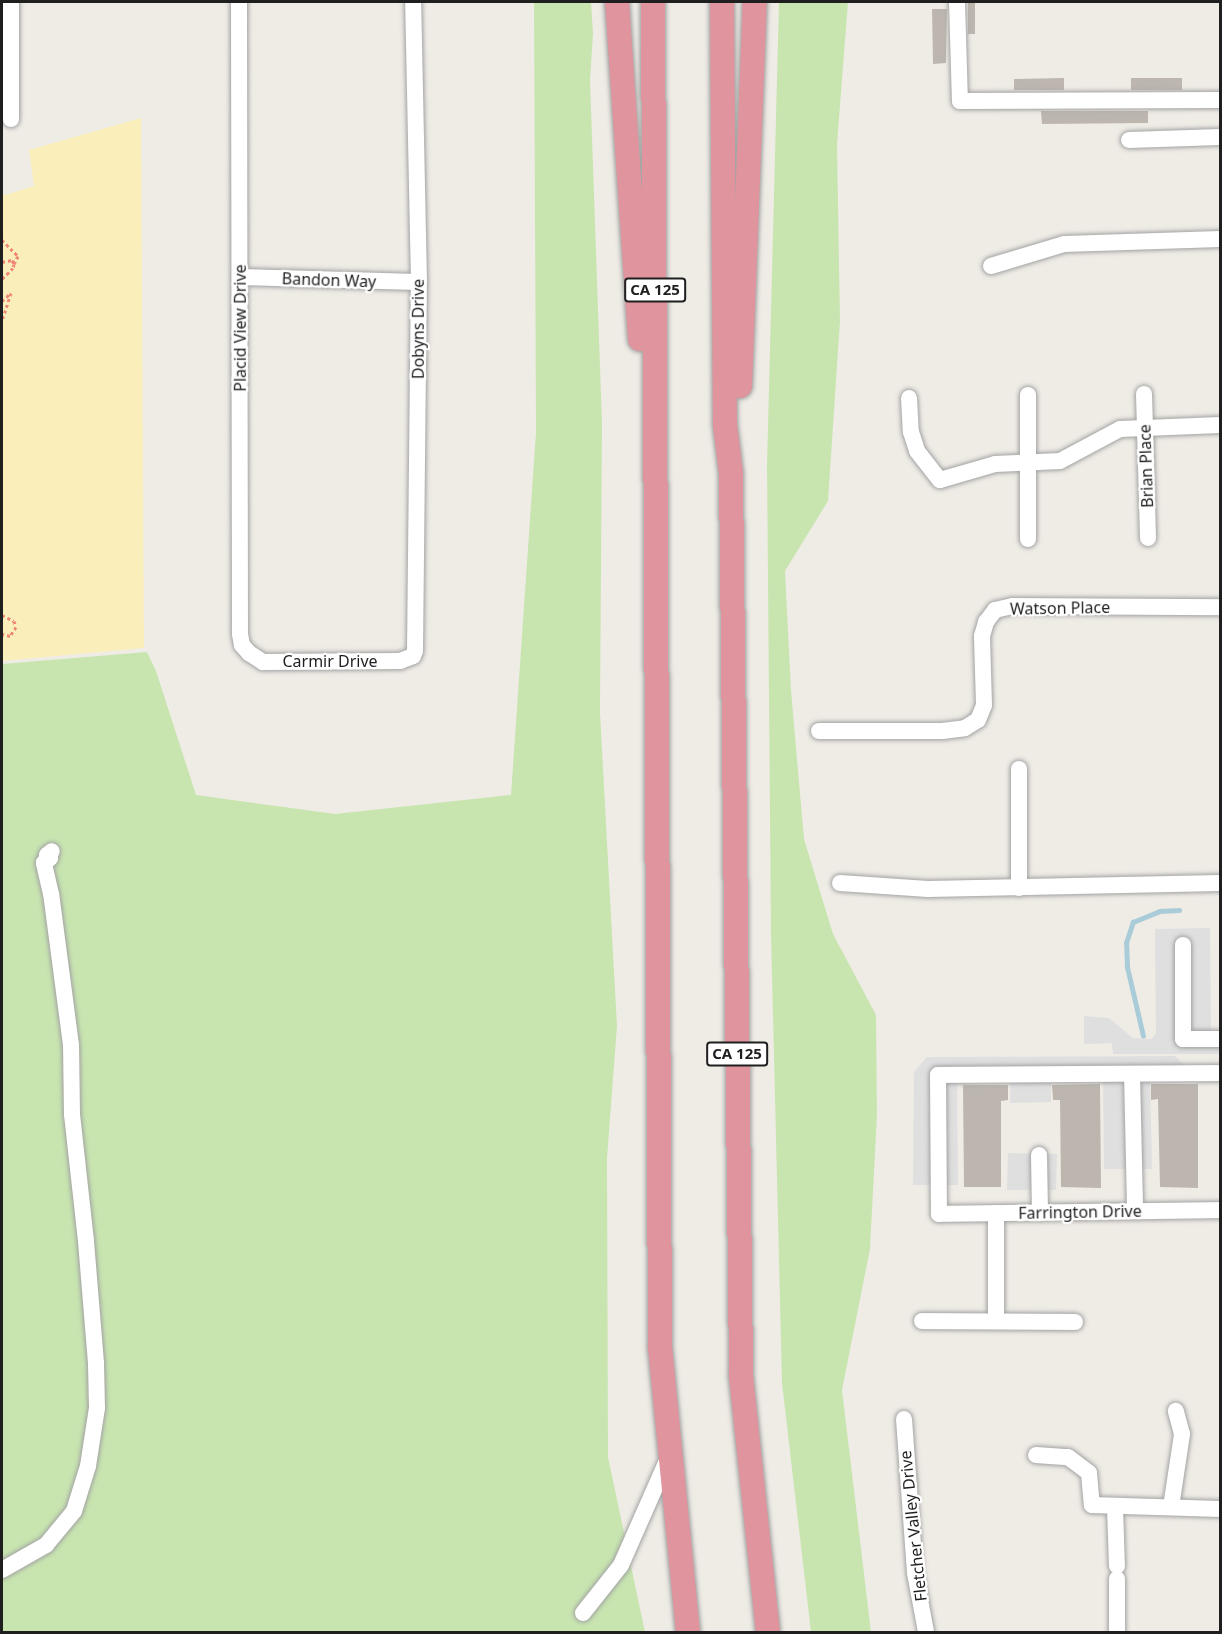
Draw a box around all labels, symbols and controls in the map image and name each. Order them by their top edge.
street label: Placid View Drive [230,264,250,392]
street label: Bandon Way [281,269,377,291]
road number: CA 125 [624,278,686,302]
street label: Dobyns Drive [408,279,428,379]
street label: Brian Place [1135,424,1157,508]
street label: Watson Place [1010,598,1110,618]
street label: Carmir Drive [282,651,378,671]
road number: CA 125 [706,1042,768,1066]
street label: Farrington Drive [1018,1201,1142,1223]
street label: Fletcher Valley Drive [896,1450,930,1602]

